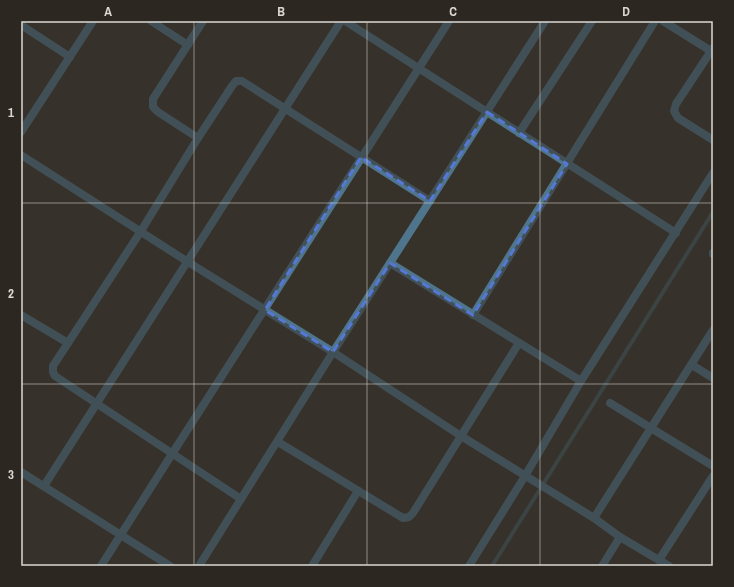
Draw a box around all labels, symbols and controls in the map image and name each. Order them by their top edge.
text: A [104,3,112,20]
text: B [277,3,285,20]
text: C [449,3,457,20]
text: D [622,3,630,20]
text: 1 [8,104,14,121]
text: 2 [8,285,14,302]
text: 3 [8,466,14,483]

